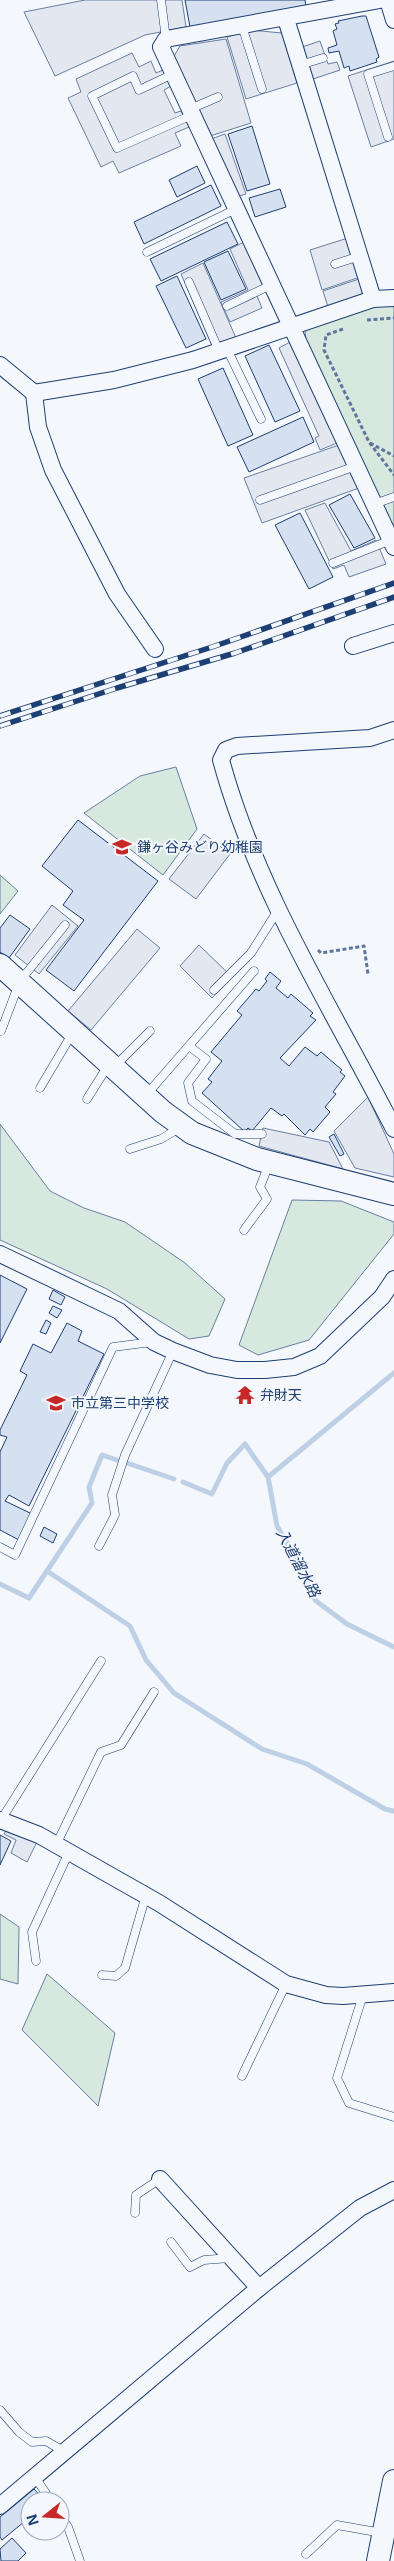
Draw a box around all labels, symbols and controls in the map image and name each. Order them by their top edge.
school or university icon: 鎌ヶ谷みどり幼稚園 [111,836,133,858]
place label: 鎌ヶ谷みどり幼稚園 [137,838,263,855]
temple icon: 弁財天 [234,1384,256,1406]
place label: 弁財天 [260,1386,302,1403]
school or university icon: 市立第三中学校 [45,1392,67,1414]
place label: 市立第三中学校 [71,1394,169,1411]
water label: 入道溜水路 [272,1525,325,1602]
north arrow [20,2491,70,2541]
text: N [22,2512,42,2528]

